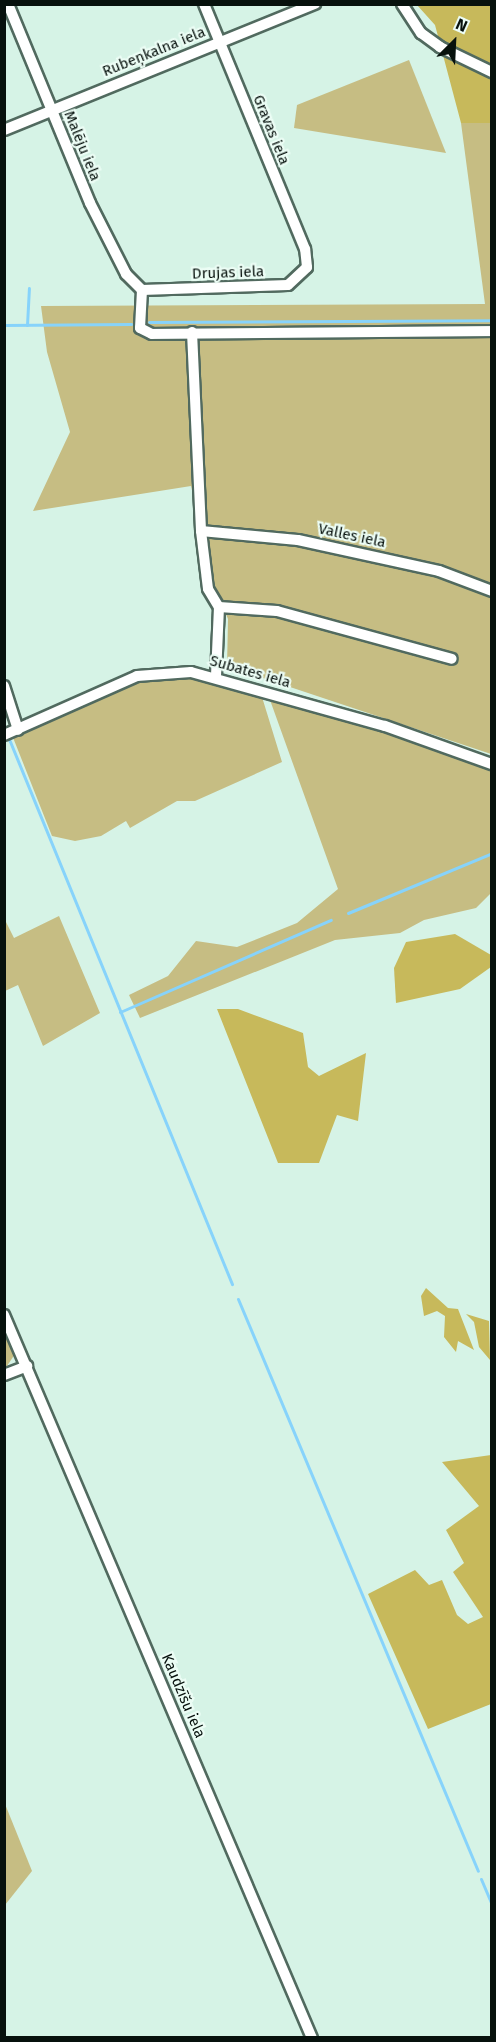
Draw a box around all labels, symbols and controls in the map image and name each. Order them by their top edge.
north arrow [424,12,484,72]
text: N [453,14,470,36]
street label: Rubeņkalna iela [100,23,208,81]
street label: Gravas iela [249,92,293,168]
street label: Malēju iela [60,108,104,184]
street label: Drujas iela [192,263,264,283]
street label: Valles iela [317,520,387,552]
street label: Subates iela [208,652,292,692]
street label: Kaudzīšu iela [157,1651,209,1741]

